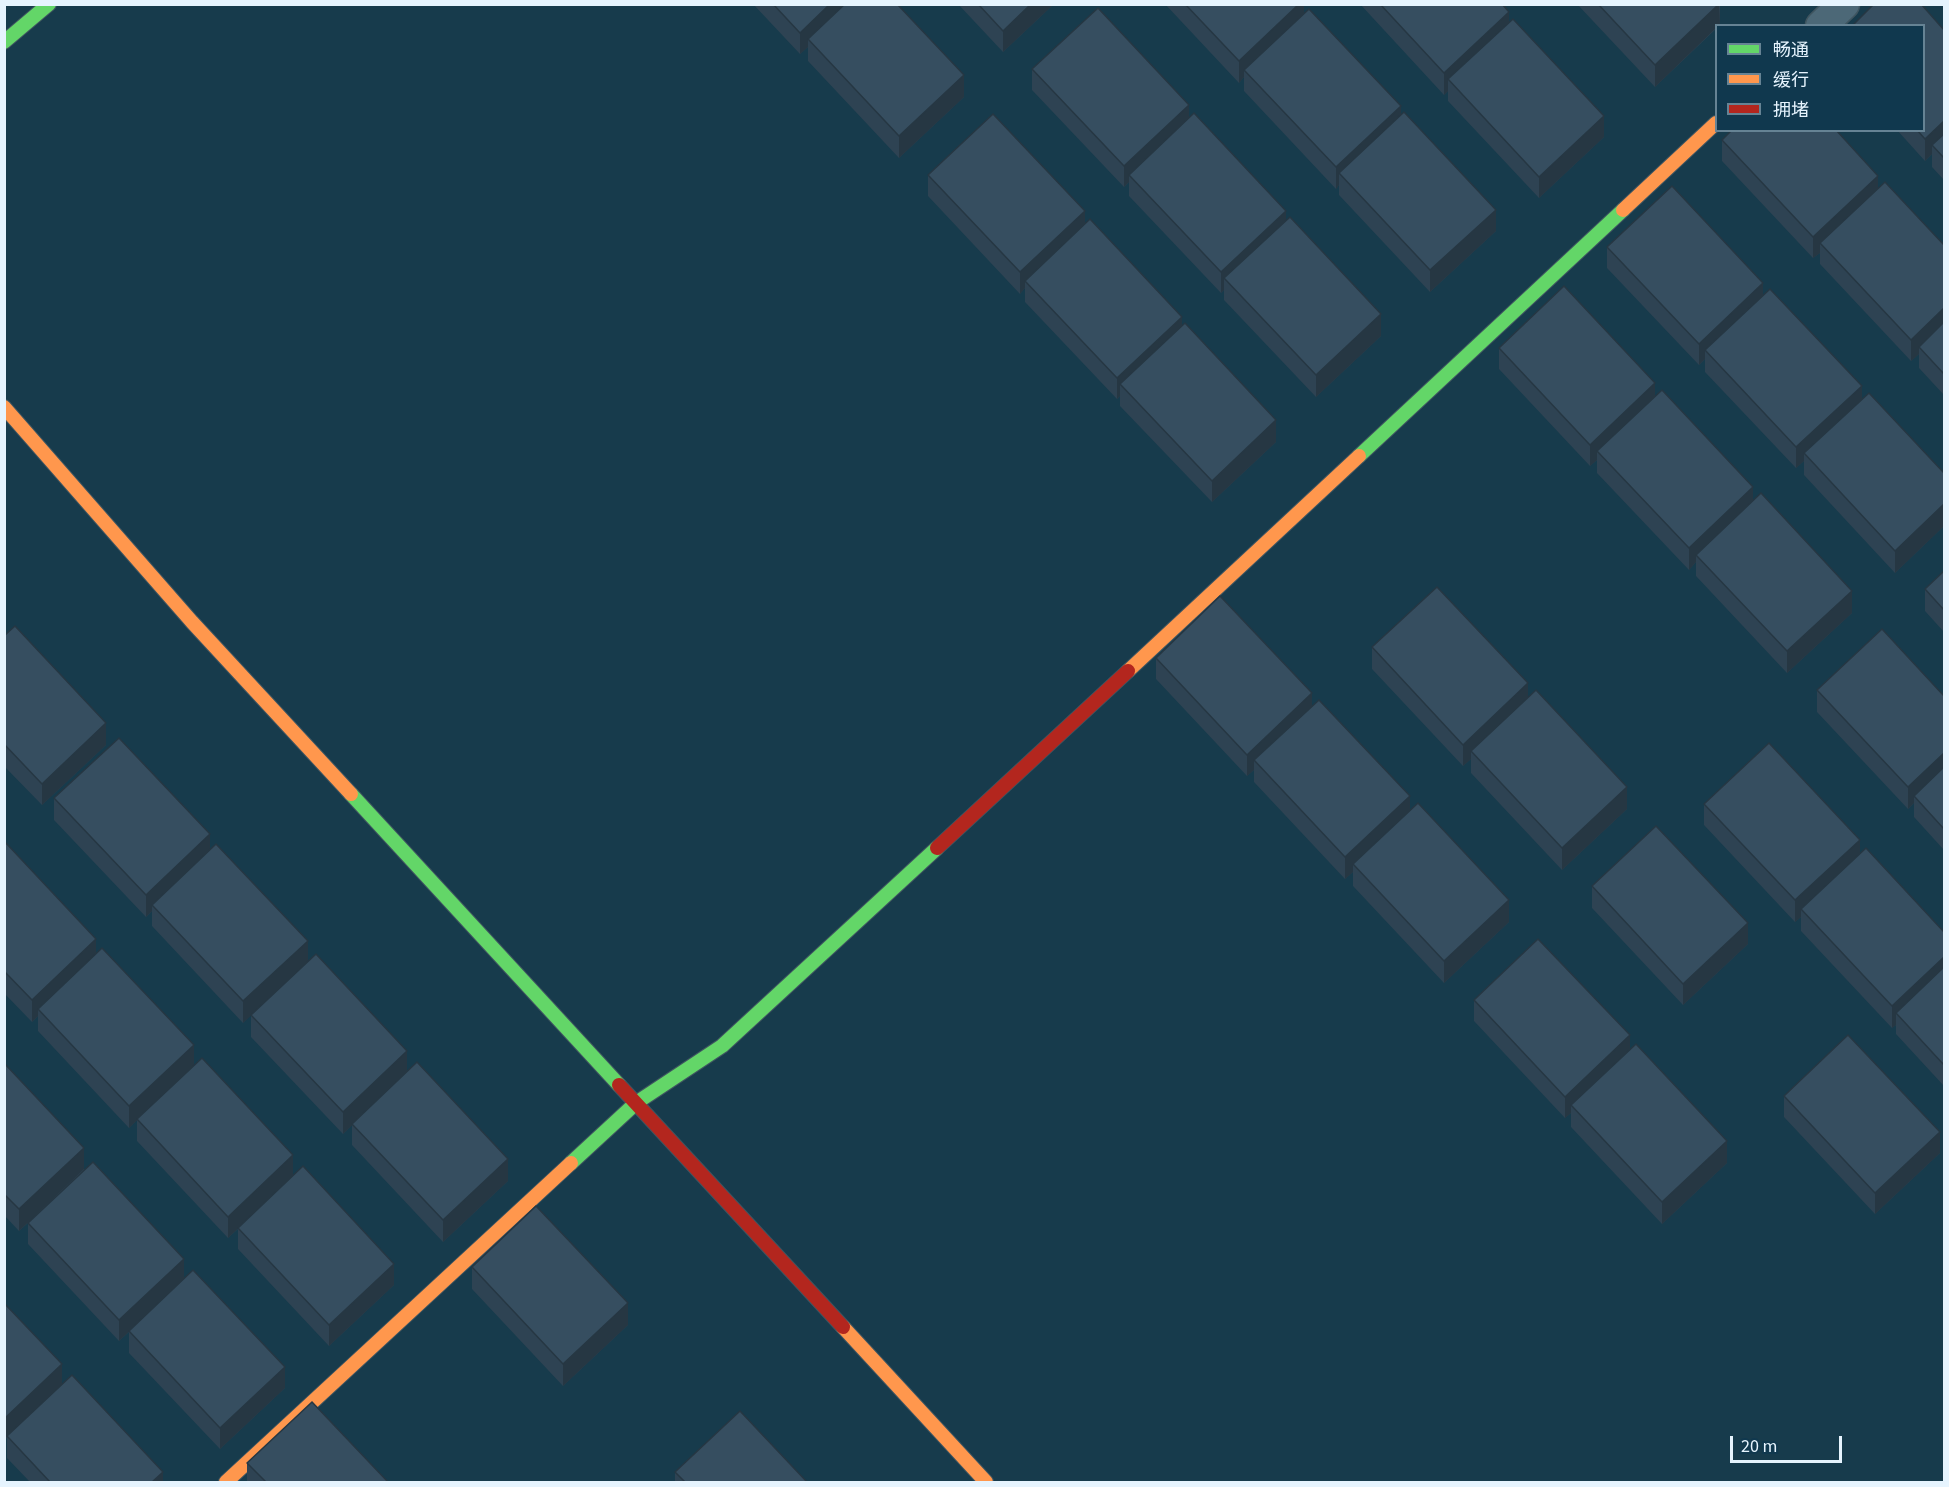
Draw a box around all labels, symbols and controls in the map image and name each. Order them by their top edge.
legend [1715,24,1925,132]
text: 畅通 [1773,38,1809,63]
text: 缓行 [1773,68,1809,93]
text: 拥堵 [1773,98,1809,123]
scale bar [1733,1424,1846,1462]
text: 20 m [1741,1434,1777,1459]

